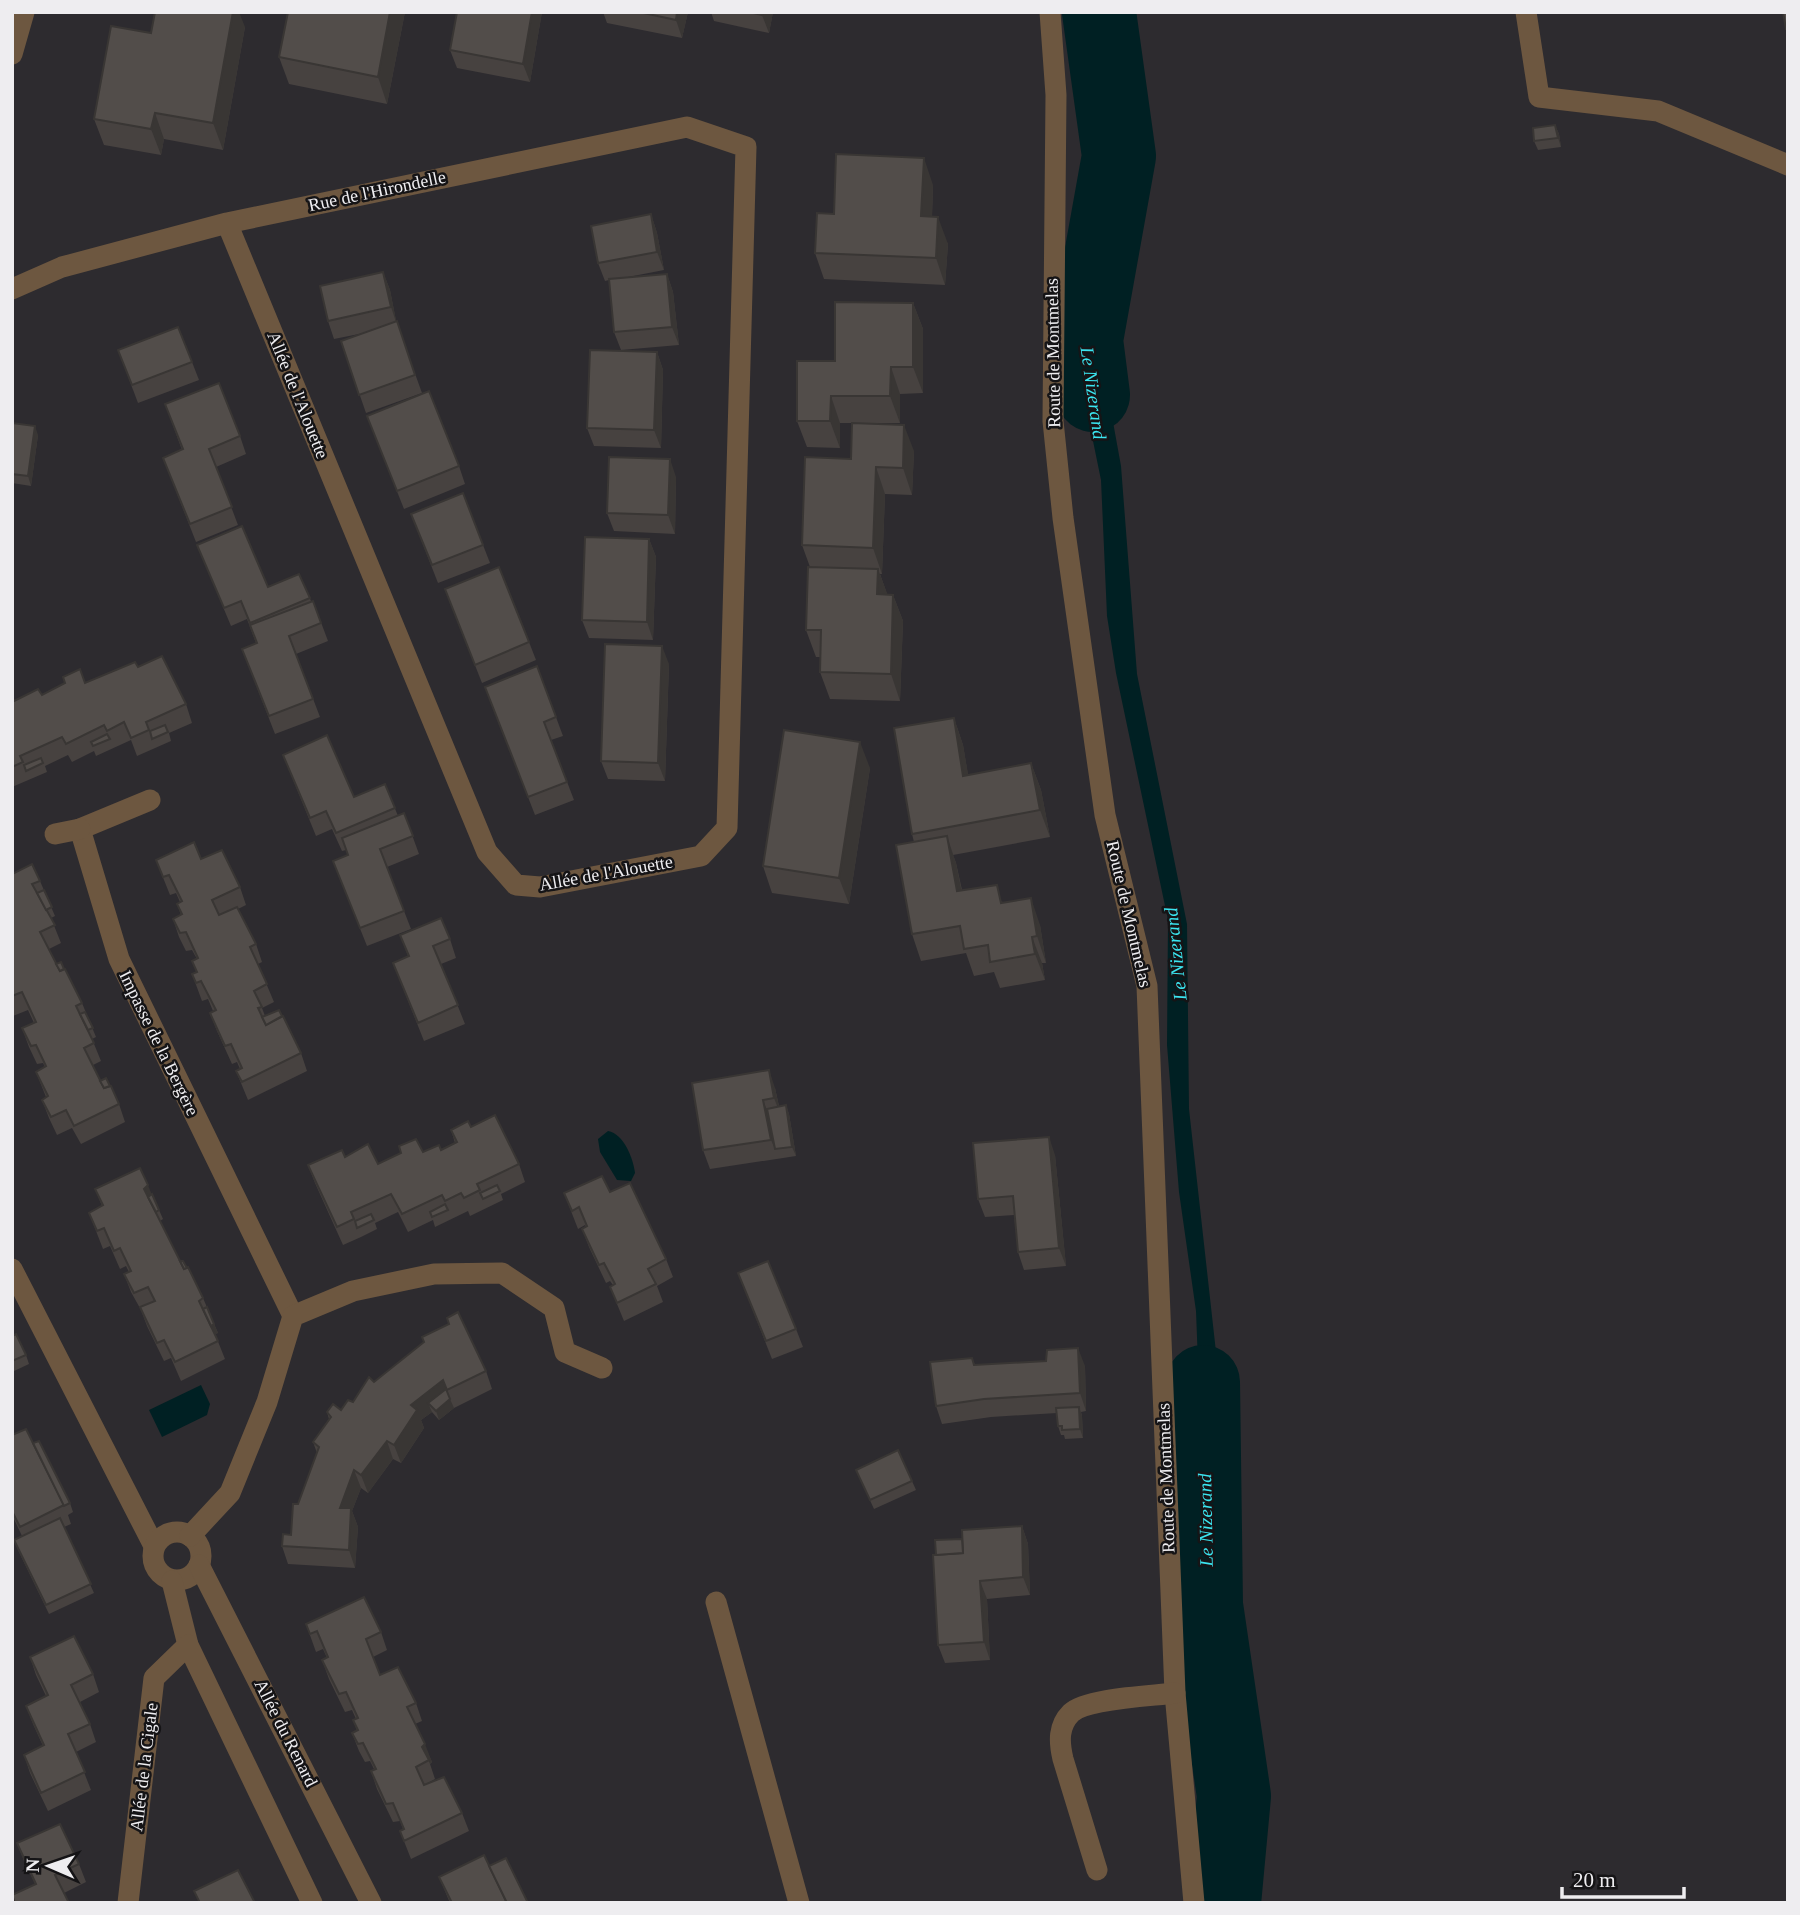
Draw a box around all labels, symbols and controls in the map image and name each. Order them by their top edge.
street label: Rue de l'Hirondelle [306,167,448,215]
street label: Route de Montmelas [1042,278,1064,428]
street label: Allée de l'Alouette [263,329,333,461]
water label: Le Nizerand [1076,344,1110,441]
street label: Route de Montmelas [1102,839,1156,989]
street label: Allée de l'Alouette [538,851,674,895]
water label: Le Nizerand [1160,906,1191,1003]
street label: Impasse de la Bergère [115,967,203,1119]
street label: Route de Montmelas [1153,1403,1179,1553]
water label: Le Nizerand [1194,1473,1217,1568]
street label: Allée du Renard [250,1676,322,1790]
street label: Allée de la Cigale [126,1702,162,1832]
north arrow [14,1831,84,1901]
scale bar [1562,1856,1685,1900]
text: N [22,1858,43,1873]
text: 20 m [1573,1868,1616,1892]

